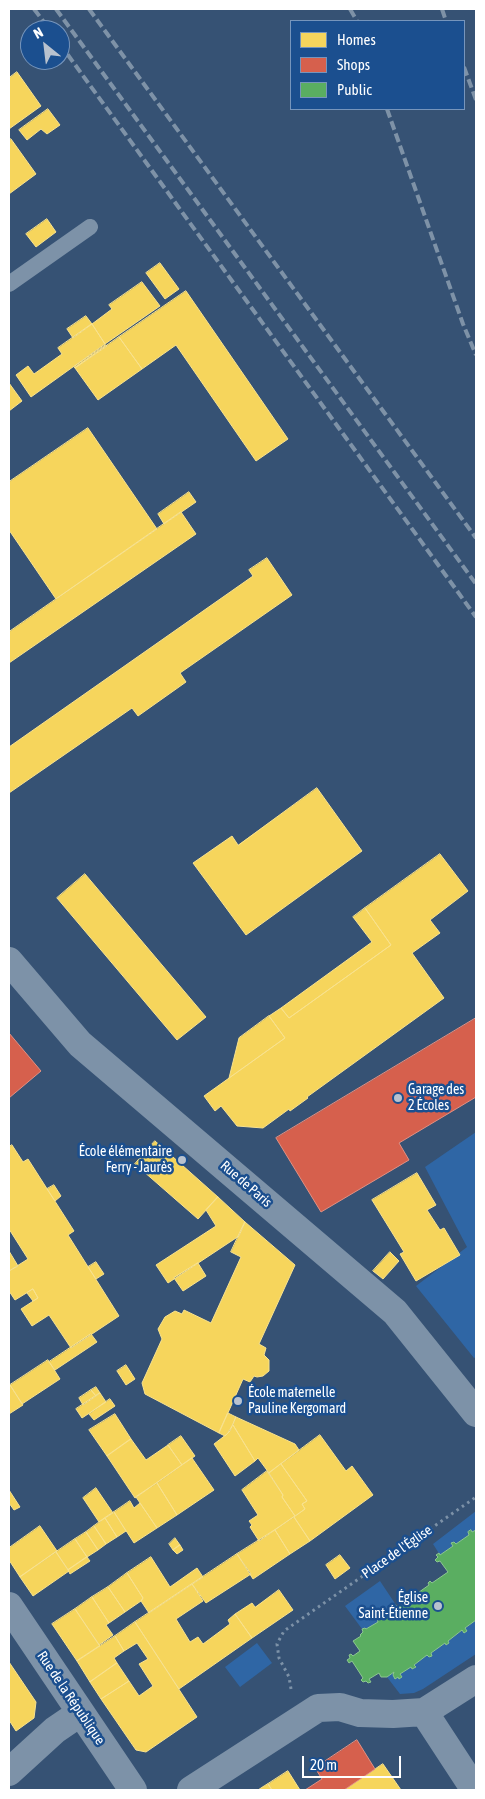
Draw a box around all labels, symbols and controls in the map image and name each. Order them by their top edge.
north arrow [20,20,70,70]
legend [290,20,465,110]
text: N [31,24,46,42]
text: Homes [337,31,376,48]
text: Shops [337,56,370,73]
text: Public [337,81,372,98]
place label: Garage des 2 Écoles [408,1082,464,1114]
marker: Garage des 2 Écoles [392,1092,404,1104]
place label: École élémentaire Ferry - Jaurès [79,1144,172,1176]
marker: École élémentaire Ferry - Jaurès [176,1154,188,1166]
street label: Rue de Paris [217,1157,275,1211]
place label: École maternelle Pauline Kergomard [248,1385,346,1418]
marker: École maternelle Pauline Kergomard [232,1395,244,1407]
street label: Place de l'Église [359,1522,435,1582]
place label: Église Saint-Étienne [359,1590,428,1622]
marker: Église Saint-Étienne [432,1600,444,1612]
street label: Rue de la République [34,1648,108,1748]
scale bar [305,1746,404,1778]
text: 20 m [310,1756,337,1773]

